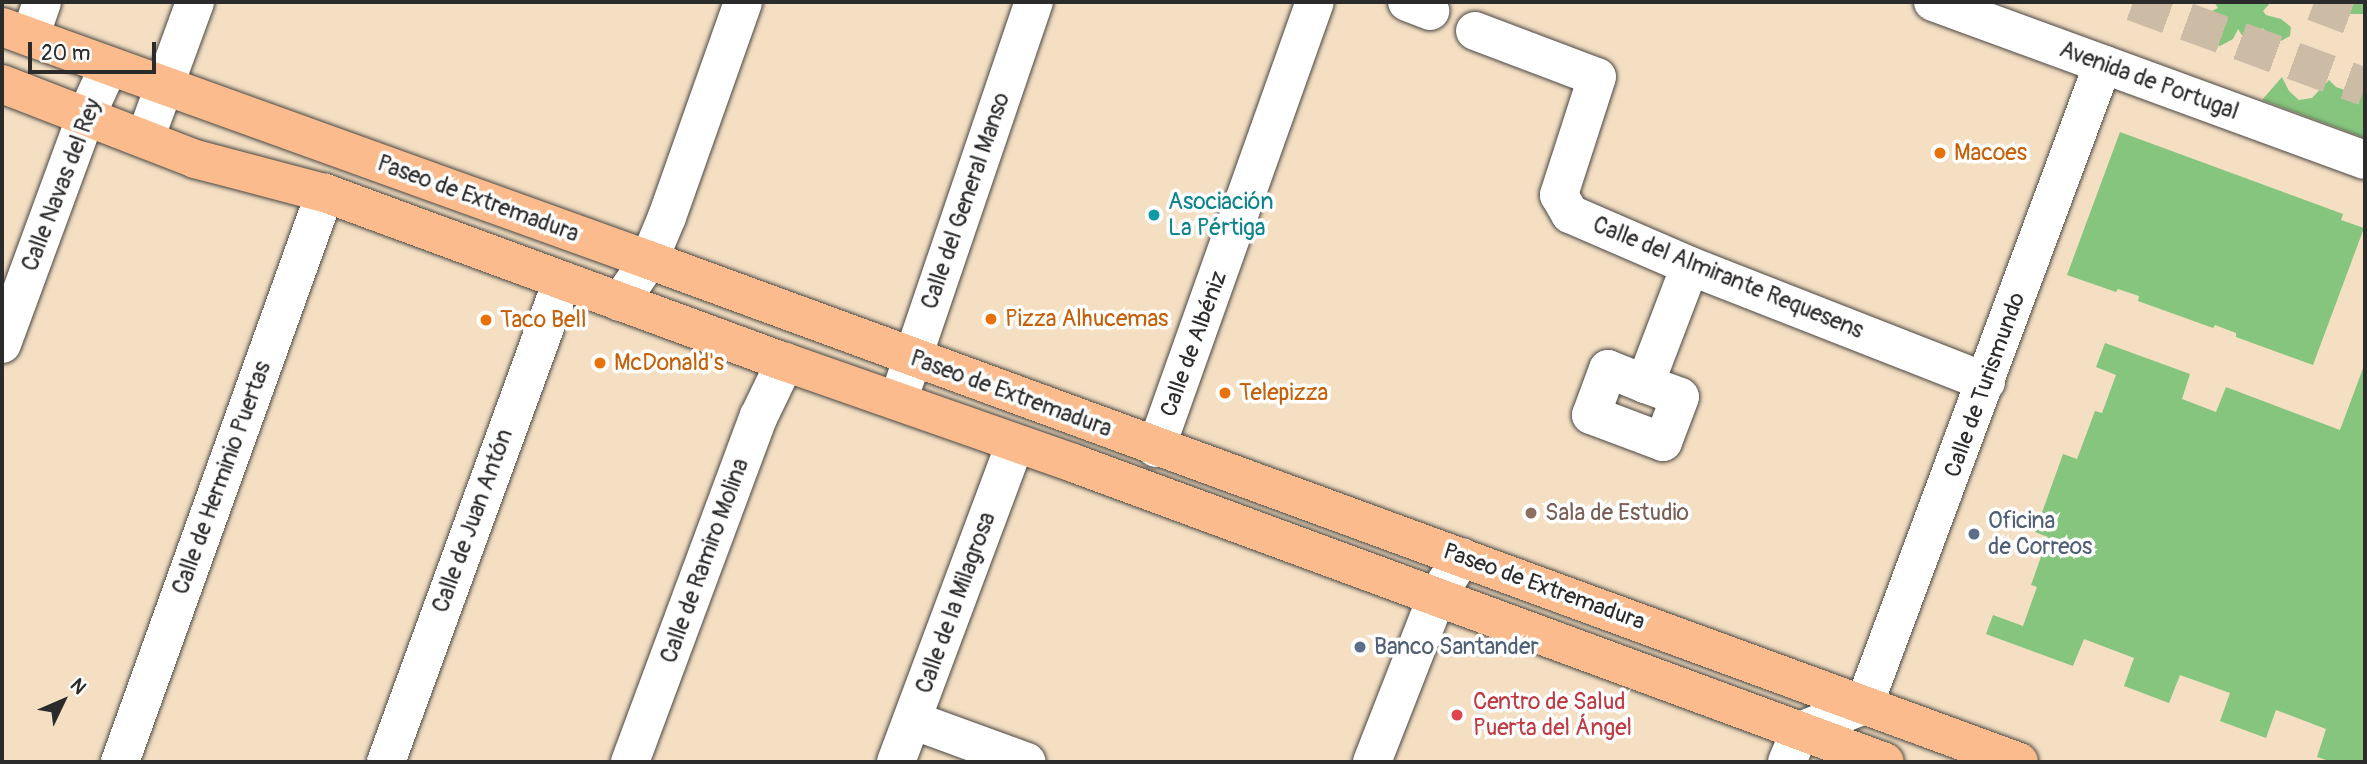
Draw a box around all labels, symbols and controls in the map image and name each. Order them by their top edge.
scale bar [32,28,159,72]
street label: Avenida de Portugal [2056,36,2242,126]
text: 20 m [41,40,90,67]
street label: Calle del General Manso [916,89,1016,313]
street label: Calle Navas del Rey [16,95,108,275]
place label: Macoes [1954,139,2027,167]
marker: Macoes [1932,145,1948,161]
street label: Paseo de Extremadura [373,150,583,248]
place label: Asociación La Pértiga [1168,188,1273,242]
marker: Asociación La Pértiga [1146,207,1162,223]
street label: Calle del Almirante Requesens [1589,211,1867,345]
street label: Calle de Albéniz [1155,267,1233,421]
street label: Calle de Turismundo [1939,289,2031,481]
place label: Pizza Alhucemas [1005,305,1168,333]
place label: Taco Bell [500,306,586,334]
marker: Pizza Alhucemas [983,311,999,327]
marker: Taco Bell [478,312,494,328]
street label: Paseo de Extremadura [906,345,1116,443]
place label: McDonald's [614,349,724,377]
marker: McDonald's [592,355,608,371]
street label: Calle de Herminio Puertas [167,358,277,598]
place label: Telepizza [1239,379,1328,407]
marker: Telepizza [1217,385,1233,401]
street label: Calle de Juan Antón [427,426,519,616]
street label: Calle de Ramiro Molina [655,455,755,667]
place label: Sala de Estudio [1545,499,1689,527]
marker: Sala de Estudio [1523,505,1539,521]
place label: Oficina de Correos [1988,507,2092,561]
street label: Calle de la Milagrosa [910,509,1002,697]
marker: Oficina de Correos [1966,526,1982,542]
street label: Paseo de Extremadura [1439,538,1649,636]
place label: Banco Santander [1374,633,1539,661]
marker: Banco Santander [1352,639,1368,655]
north arrow [28,666,98,736]
text: N [65,673,91,699]
place label: Centro de Salud Puerta del Ángel [1473,688,1632,742]
marker: Centro de Salud Puerta del Ángel [1447,705,1467,725]

